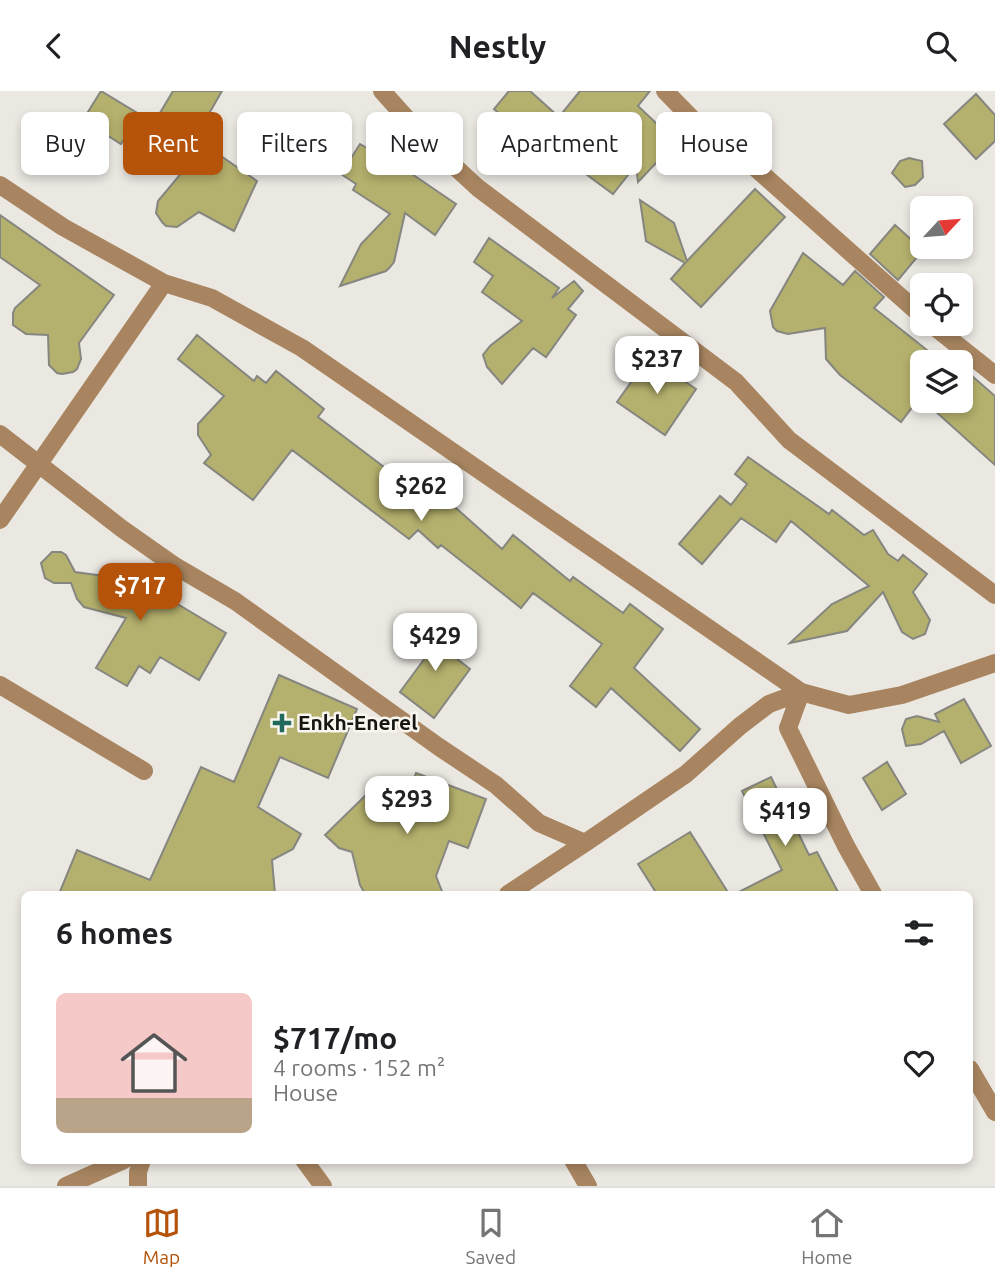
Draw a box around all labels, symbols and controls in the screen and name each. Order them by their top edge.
icon: back [35,27,73,65]
icon: search [922,27,960,65]
text: Nestly [449,28,546,64]
chip: Buy [21,112,109,175]
chip: Rent [123,112,223,175]
chip: Filters [237,112,352,175]
chip: New [366,112,463,175]
chip: Apartment [477,112,642,175]
chip: House [656,112,772,175]
north arrow [910,196,973,259]
map controls [910,196,973,413]
button: locate [910,273,973,336]
pin: $237 [616,337,698,396]
text: $237 [631,346,683,371]
button: layers [910,350,973,413]
pin: $262 [380,463,462,523]
text: $262 [395,473,447,498]
pin: $717 [99,563,181,623]
text: $717 [114,573,166,598]
pin: $429 [394,613,476,673]
text: $429 [409,623,461,648]
place label: Enkh-Enerel [298,710,418,734]
marker: Enkh-Enerel [272,713,292,733]
pin: $293 [366,777,448,836]
text: $293 [381,786,433,811]
pin: $419 [744,789,826,848]
text: $419 [759,798,811,823]
icon: filters [900,914,938,952]
text: 6 homes [56,916,173,950]
icon: home [112,1021,196,1105]
text: $717/mo [273,1021,397,1055]
icon: heart [900,1044,938,1082]
text: 4 rooms · 152 m² [273,1055,445,1080]
text: House [273,1080,338,1105]
tab: Map [143,1204,181,1268]
tab: Saved [466,1204,516,1268]
tab: Home [801,1204,852,1268]

